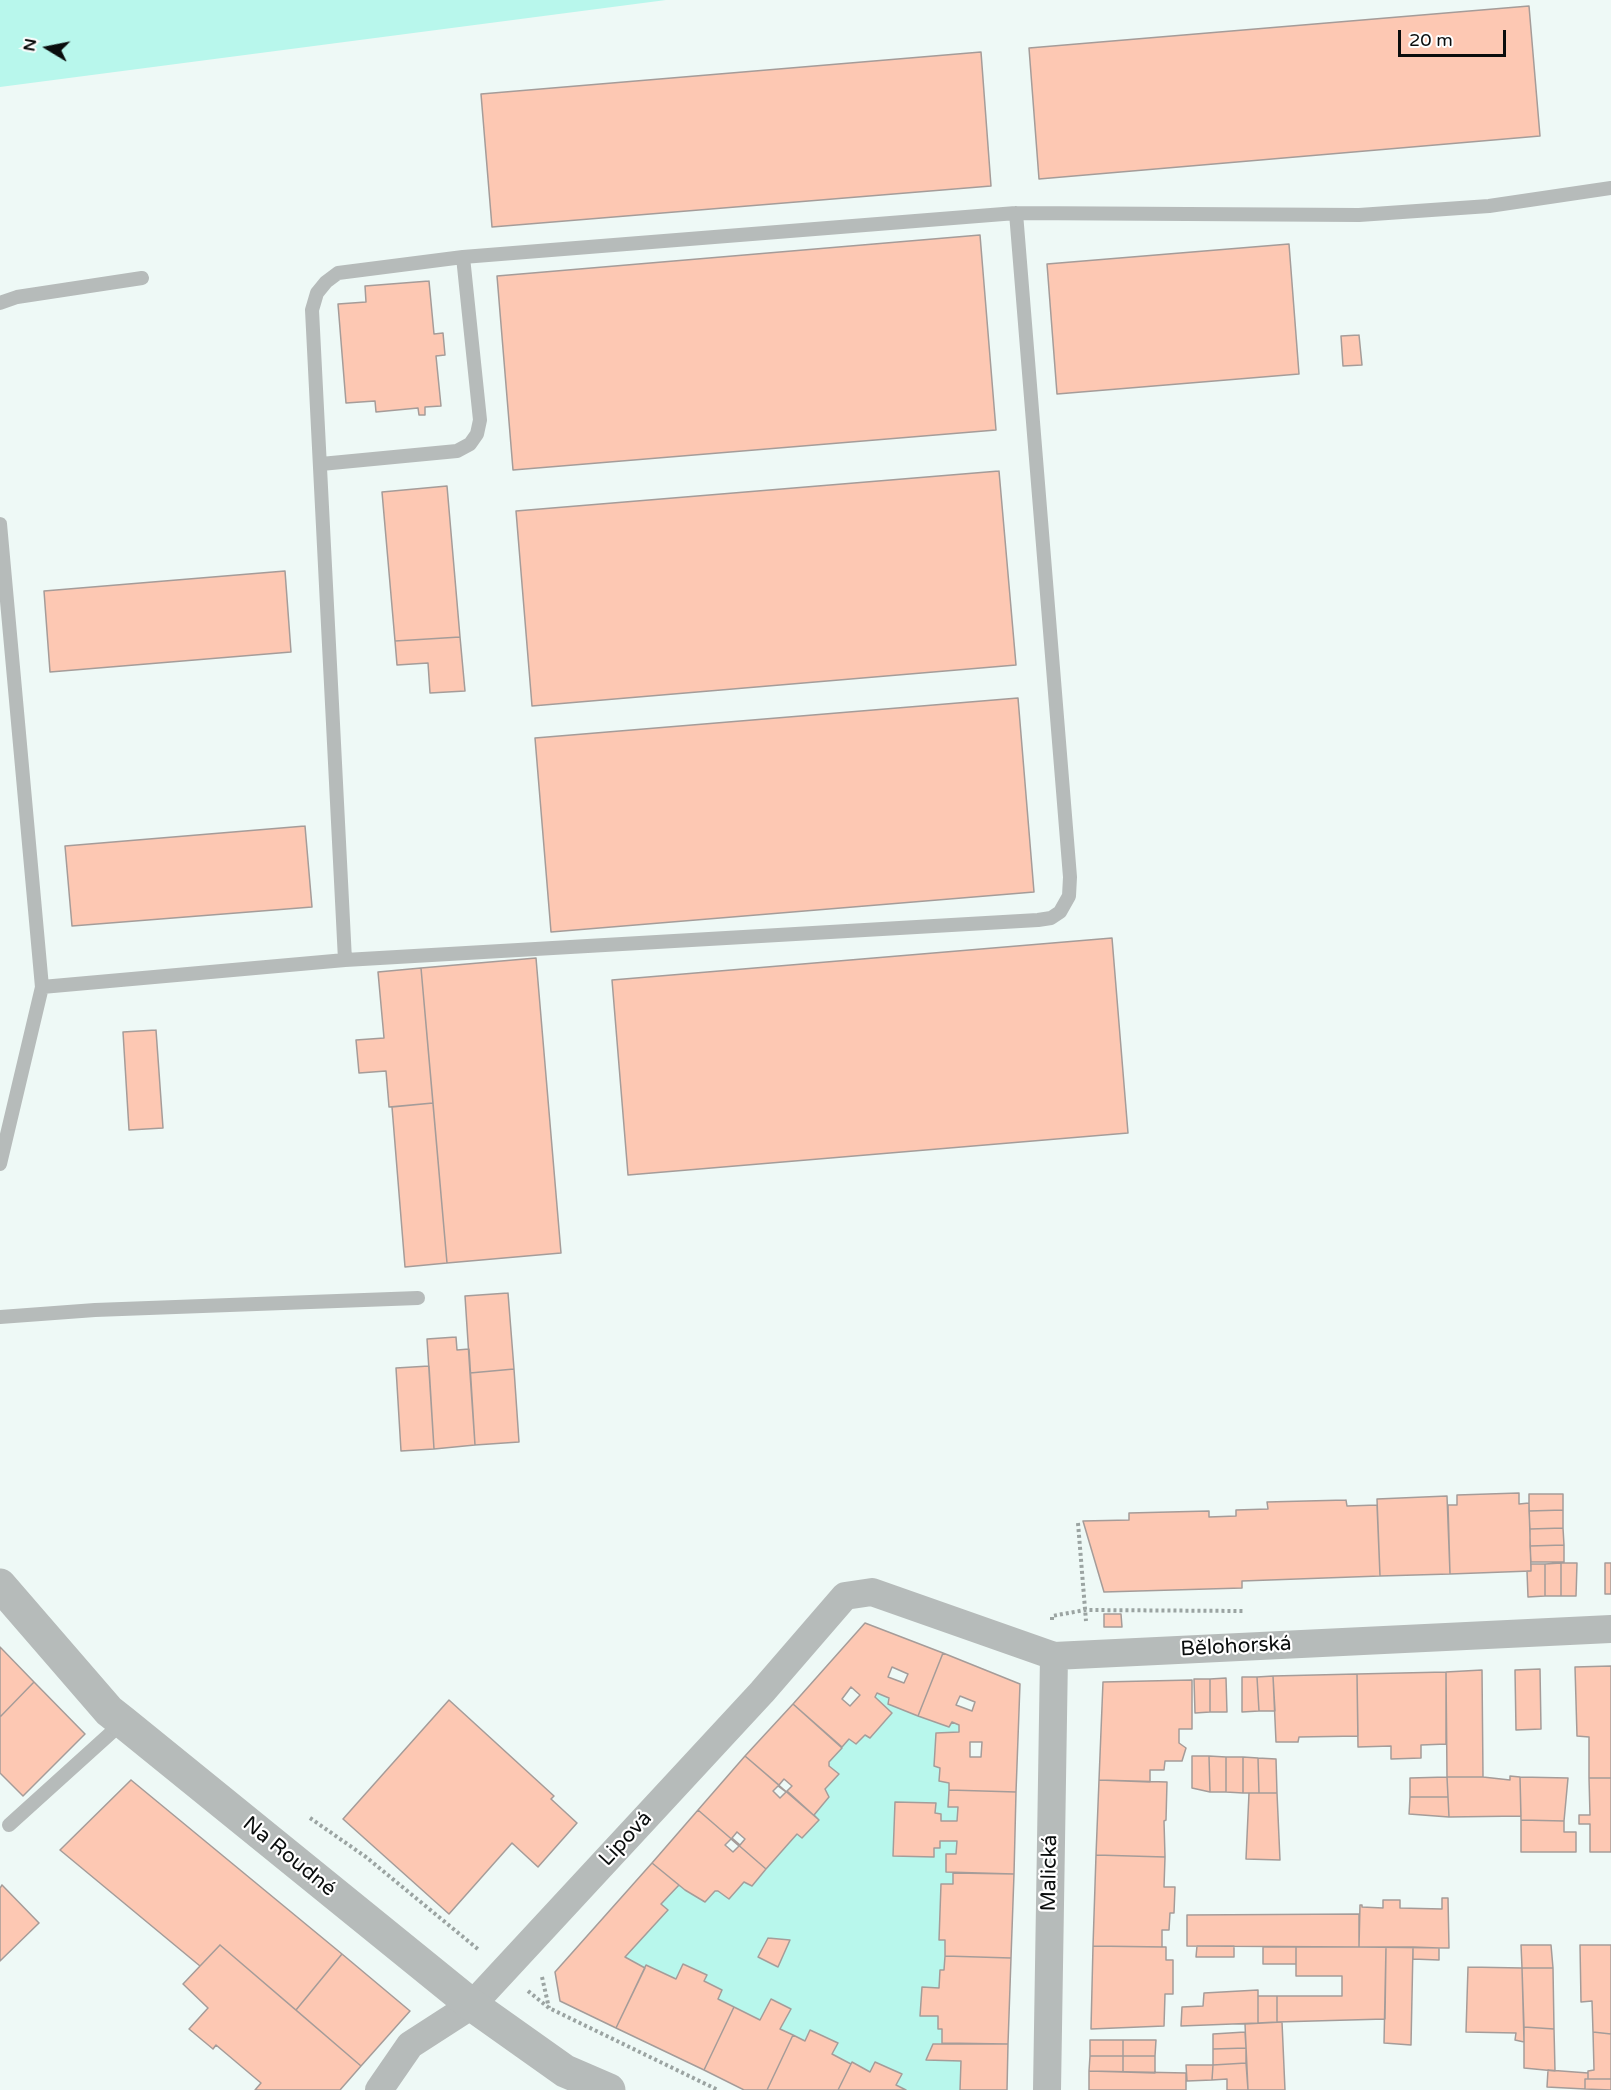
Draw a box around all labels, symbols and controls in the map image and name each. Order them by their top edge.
north arrow [18,18,78,78]
scale bar [1401,18,1509,56]
text: 20 m [1409,29,1453,51]
text: N [19,37,41,53]
street label: Bělohorská [1180,1632,1292,1662]
street label: Lipová [594,1806,658,1872]
street label: Na Roudné [237,1812,341,1902]
street label: Malická [1037,1834,1063,1912]

